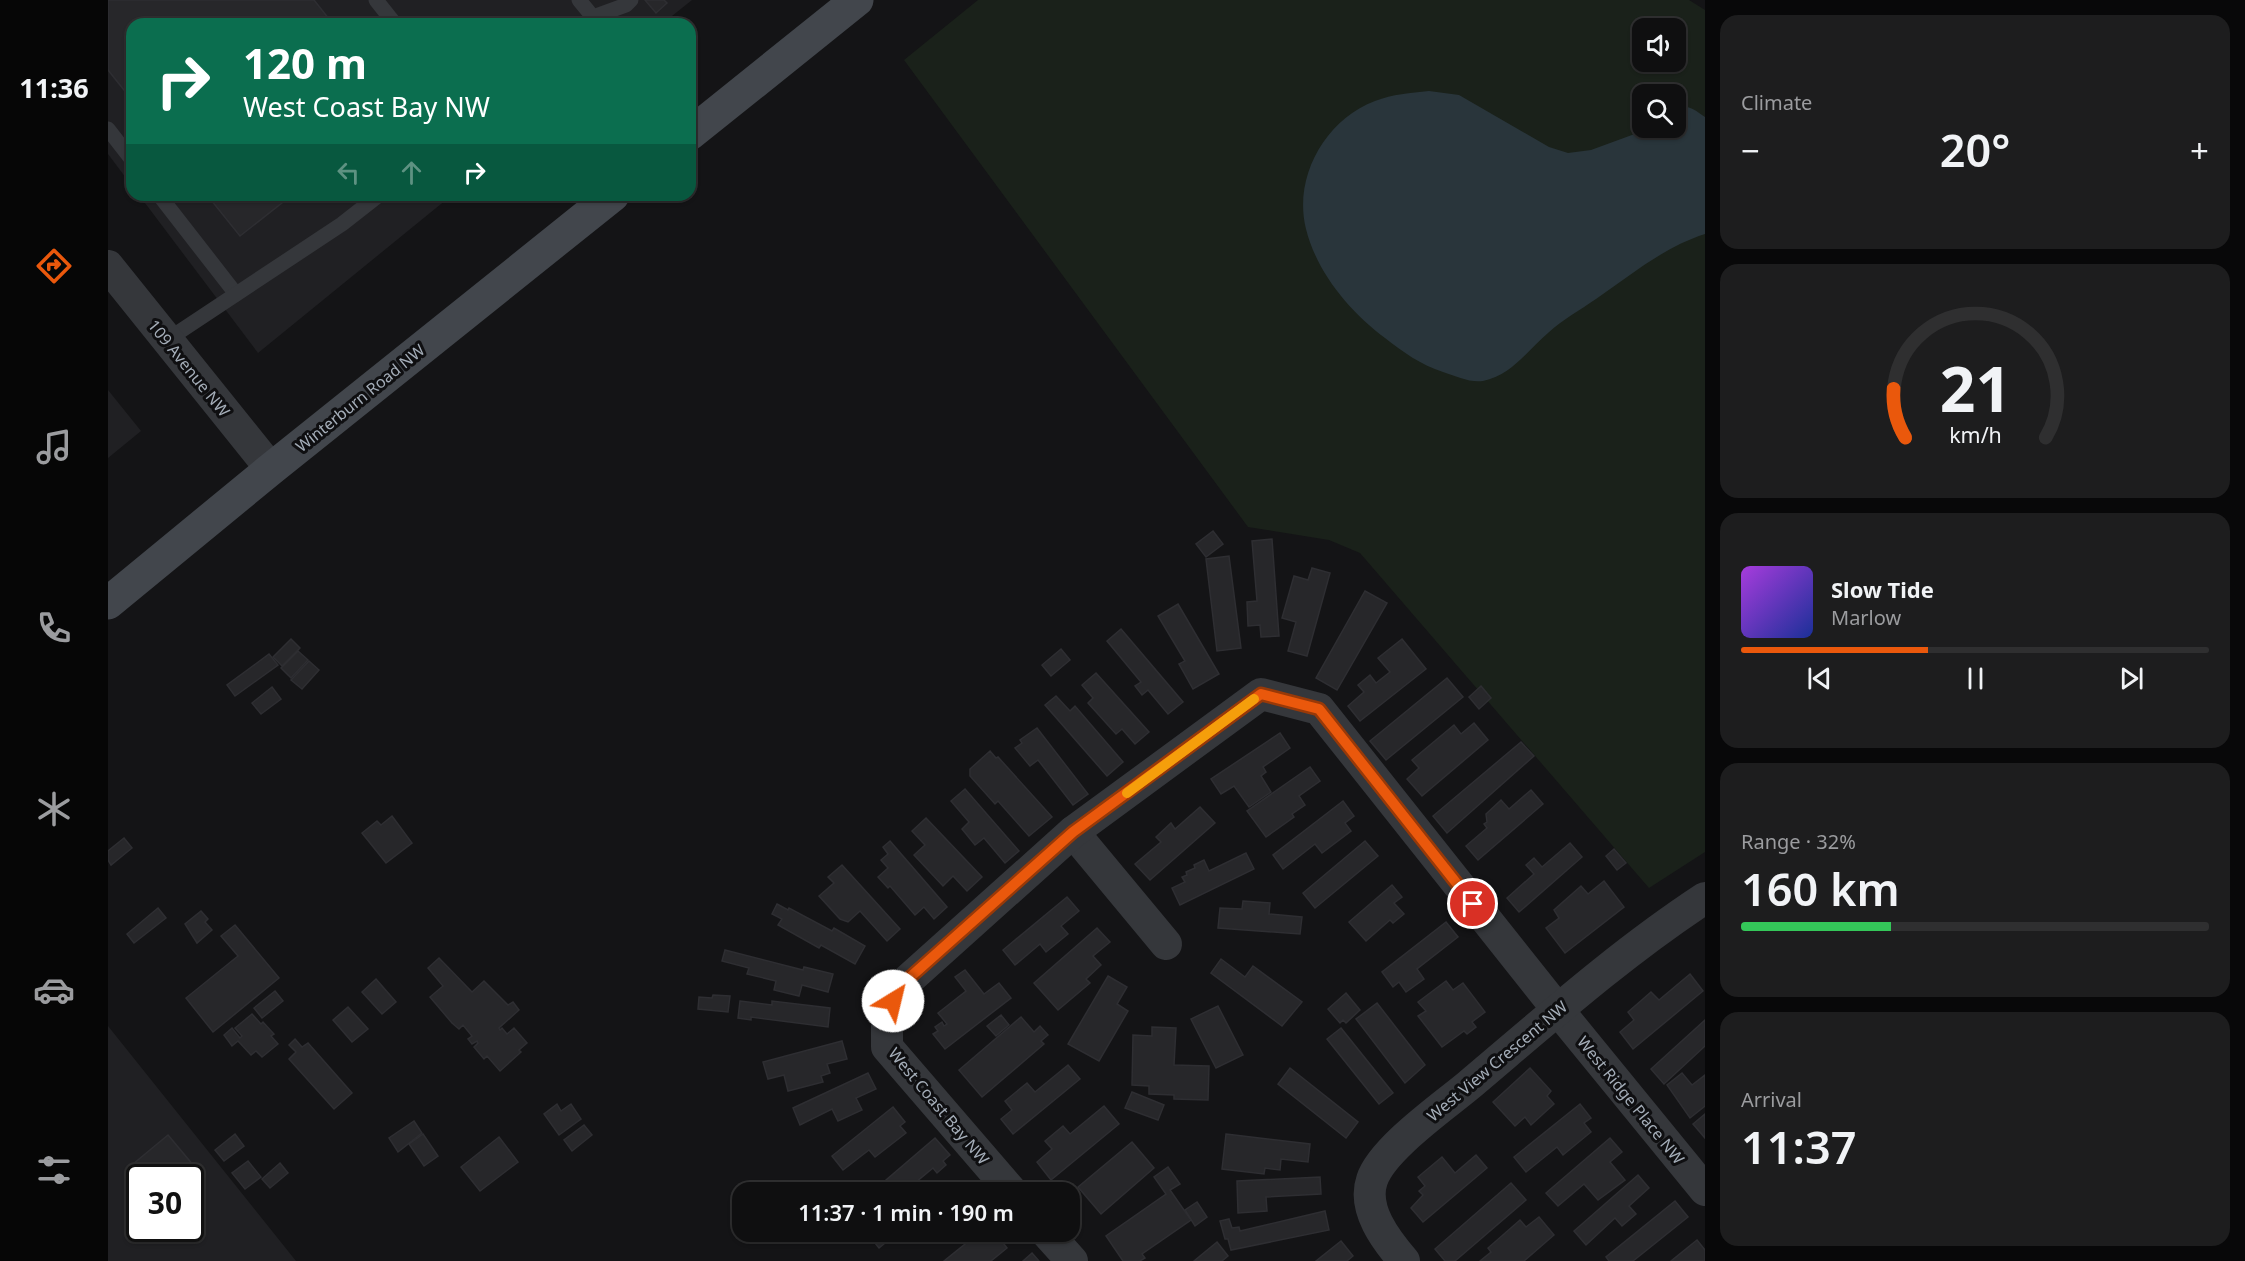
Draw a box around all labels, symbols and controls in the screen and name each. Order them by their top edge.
map controls [1632,18,1686,138]
button: sound [1632,18,1686,72]
text: 120 m [243,34,367,91]
icon: right [144,42,222,120]
text: 11:36 [19,69,89,106]
button: search [1632,84,1686,138]
text: West Coast Bay NW [243,88,490,125]
text: Climate [1741,89,1812,116]
text: 20° [1940,119,2010,180]
text: − [1741,128,1760,173]
text: + [2190,128,2209,173]
icon: left [332,156,365,189]
icon: ahead [395,156,428,189]
icon: right [458,156,491,189]
icon: directions [33,245,75,287]
street label: 109 Avenue NW [143,315,235,421]
street label: Winterburn Road NW [291,339,429,457]
text: 21 [1939,345,2011,430]
text: km/h [1949,421,2001,450]
icon: music [33,426,75,468]
text: Slow Tide [1831,574,1934,604]
text: Marlow [1831,604,1901,631]
icon: phone [33,607,75,649]
icon: previous [1803,662,1836,695]
icon: pause [1959,662,1992,695]
icon: next [2115,662,2148,695]
icon: climate [33,788,75,830]
text: Range · 32% [1741,828,1856,855]
text: 160 km [1741,858,1900,919]
pin [1447,878,1498,929]
icon: arrive [1456,887,1489,920]
icon: car [33,969,75,1011]
position arrow [861,969,925,1033]
street label: West View Crescent NW [1422,996,1572,1126]
street label: West Ridge Place NW [1572,1031,1690,1169]
street label: West Coast Bay NW [884,1043,995,1169]
text: Arrival [1741,1086,1802,1113]
text: 11:37 [1741,1116,1856,1177]
icon: filters [33,1149,75,1191]
speed limit sign: 30 [126,1164,204,1242]
text: 11:37 · 1 min · 190 m [798,1197,1014,1227]

